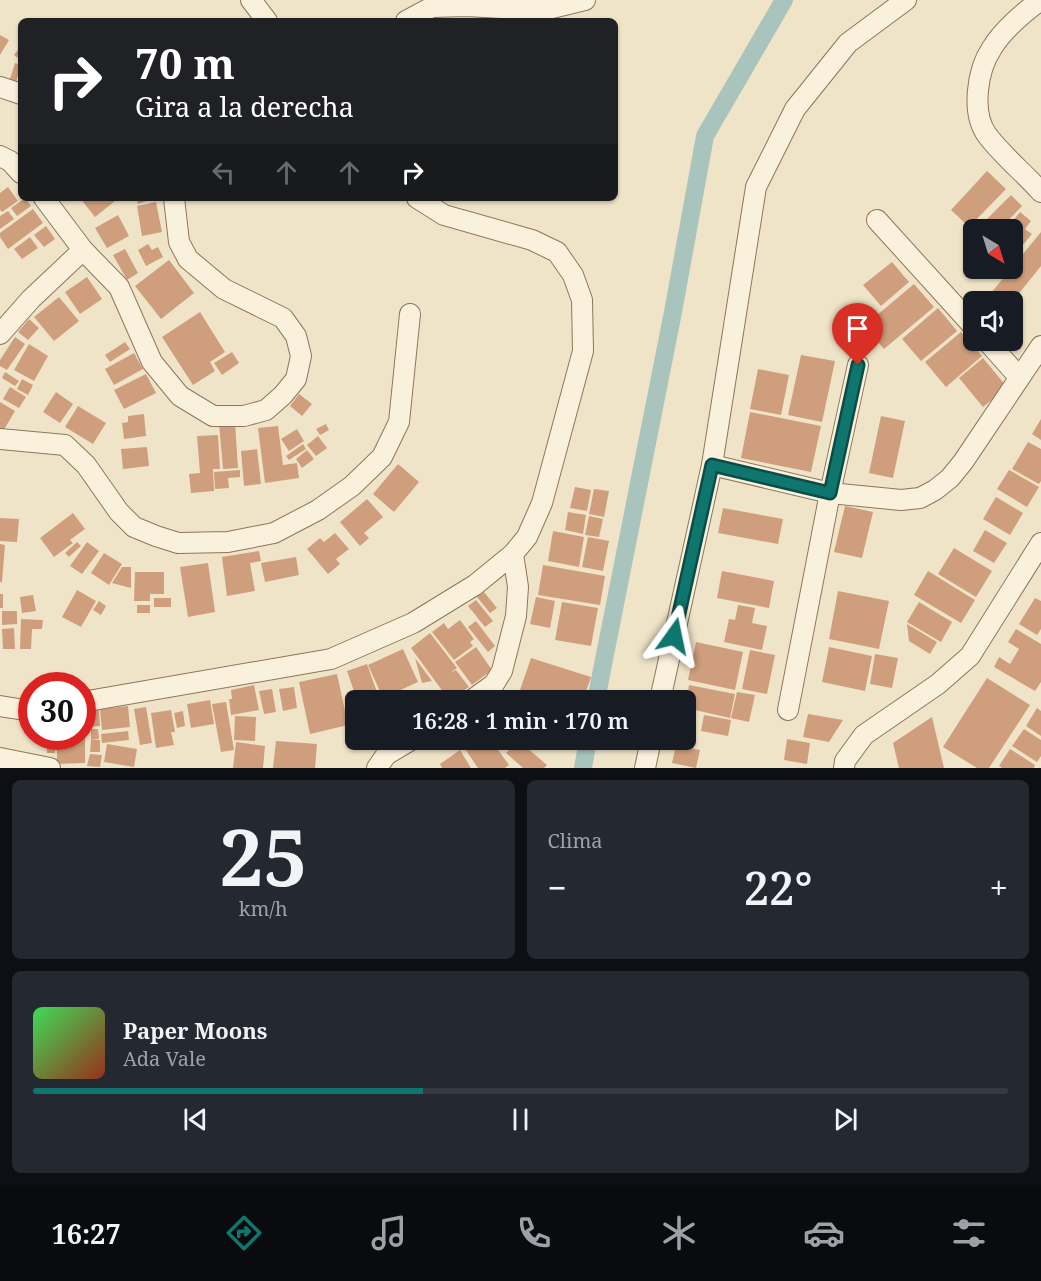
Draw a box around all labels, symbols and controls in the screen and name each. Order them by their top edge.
text: 70 m [135,34,235,91]
icon: right [36,42,114,120]
text: Gira a la derecha [135,88,354,125]
icon: left [207,156,240,189]
icon: ahead [270,156,303,189]
icon: ahead [333,156,366,189]
icon: right [396,156,429,189]
north arrow [963,219,1023,279]
map controls [963,219,1023,351]
button: sound [963,291,1023,351]
pin [832,303,883,365]
icon: arrive [841,312,874,345]
position arrow [642,604,706,668]
speed limit sign: 30 [18,672,96,750]
text: 16:28 · 1 min · 170 m [412,705,629,735]
text: 25 [219,803,307,909]
text: Clima [548,827,603,854]
text: 22° [744,857,812,918]
text: − [548,865,567,910]
text: + [990,865,1008,910]
text: km/h [239,895,288,922]
text: Paper Moons [123,1015,267,1045]
text: Ada Vale [123,1045,206,1072]
icon: previous [179,1103,212,1136]
icon: pause [504,1103,537,1136]
icon: next [829,1103,862,1136]
icon: directions [223,1212,265,1254]
icon: music [368,1212,410,1254]
icon: phone [513,1212,555,1254]
icon: climate [658,1212,700,1254]
icon: car [803,1212,845,1254]
icon: filters [948,1212,990,1254]
text: 16:27 [51,1215,121,1252]

